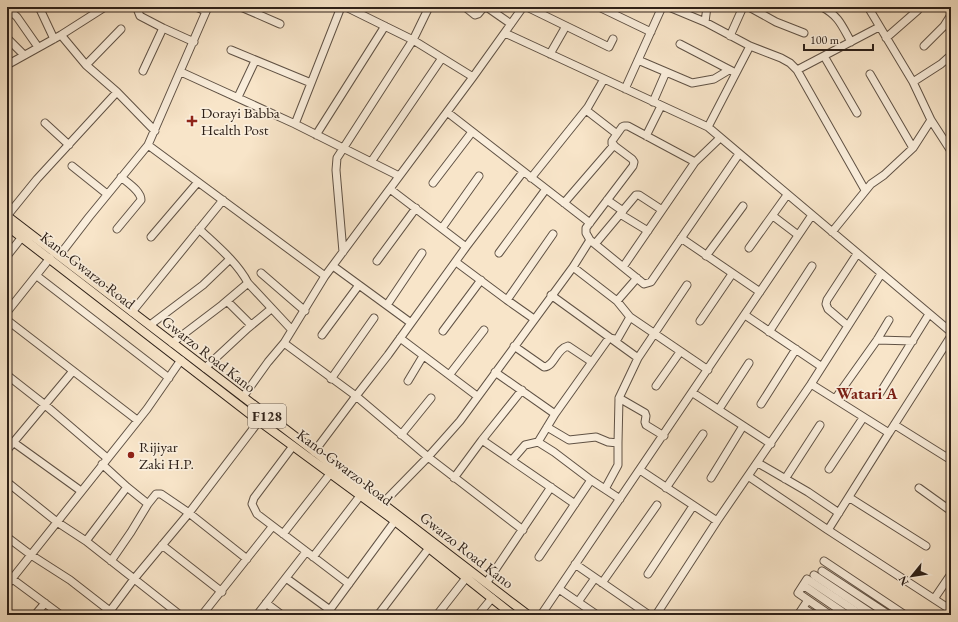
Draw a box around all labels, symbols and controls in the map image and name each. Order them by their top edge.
scale bar [804,26,873,52]
text: 100 m [810,32,840,48]
place label: Dorayi Babba Health Post [201,103,280,139]
marker: Dorayi Babba Health Post [186,115,198,127]
street label: Kano-Gwarzo Road [37,227,140,313]
street label: Gwarzo Road Kano [158,311,260,397]
district label: Watari A [836,383,898,404]
road number: F128 [248,404,286,428]
street label: Kano-Gwarzo Road [293,425,397,509]
place label: Rijiyar Zaki H.P. [139,437,194,473]
marker: Rijiyar Zaki H.P. [126,450,136,460]
street label: Gwarzo Road Kano [416,507,518,593]
north arrow [892,556,932,596]
text: N [895,574,912,588]

